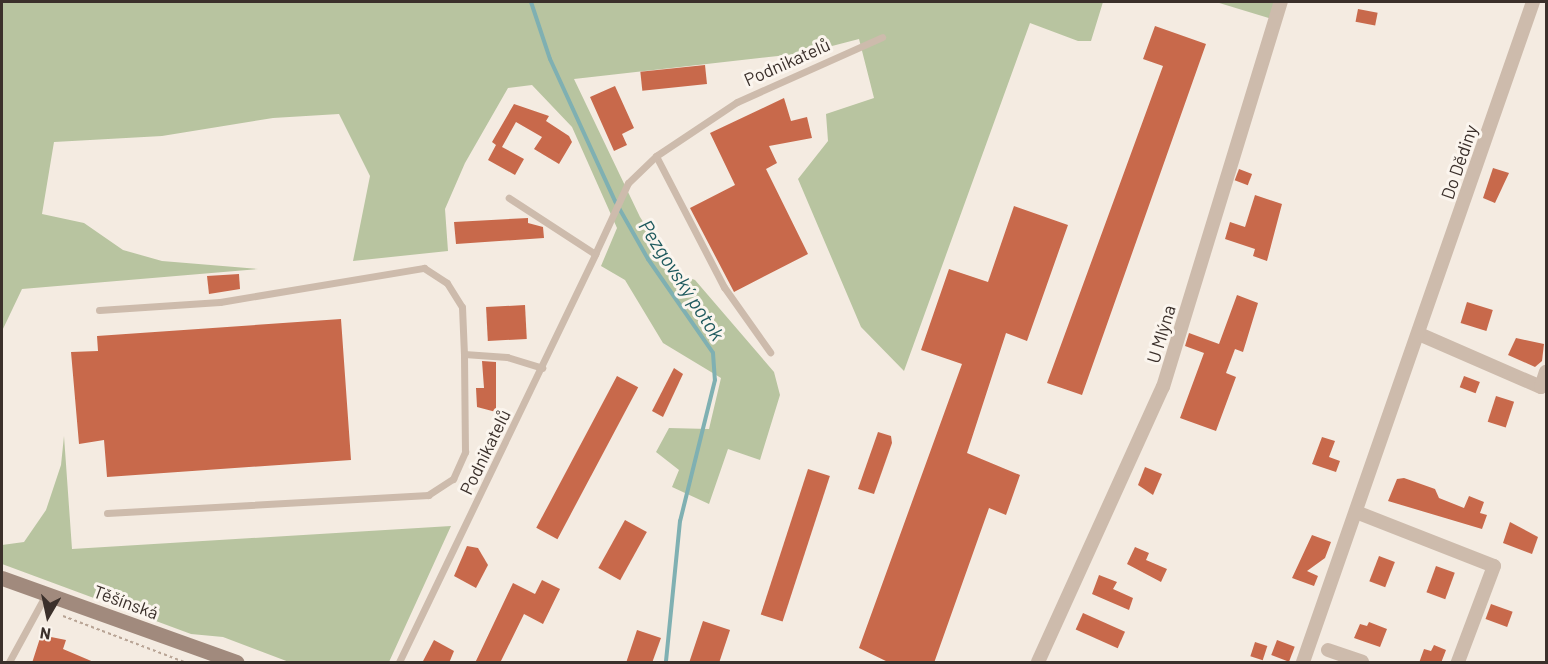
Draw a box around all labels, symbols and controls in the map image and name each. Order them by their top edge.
street label: Podnikatelů [741,33,833,91]
street label: Do Dědiny [1436,122,1482,202]
water label: Pezgovský potok [634,215,730,345]
street label: U Mlýna [1142,302,1180,366]
street label: Podnikatelů [455,406,515,498]
street label: Těšínská [91,580,161,624]
north arrow [18,586,78,646]
text: N [38,624,52,644]

